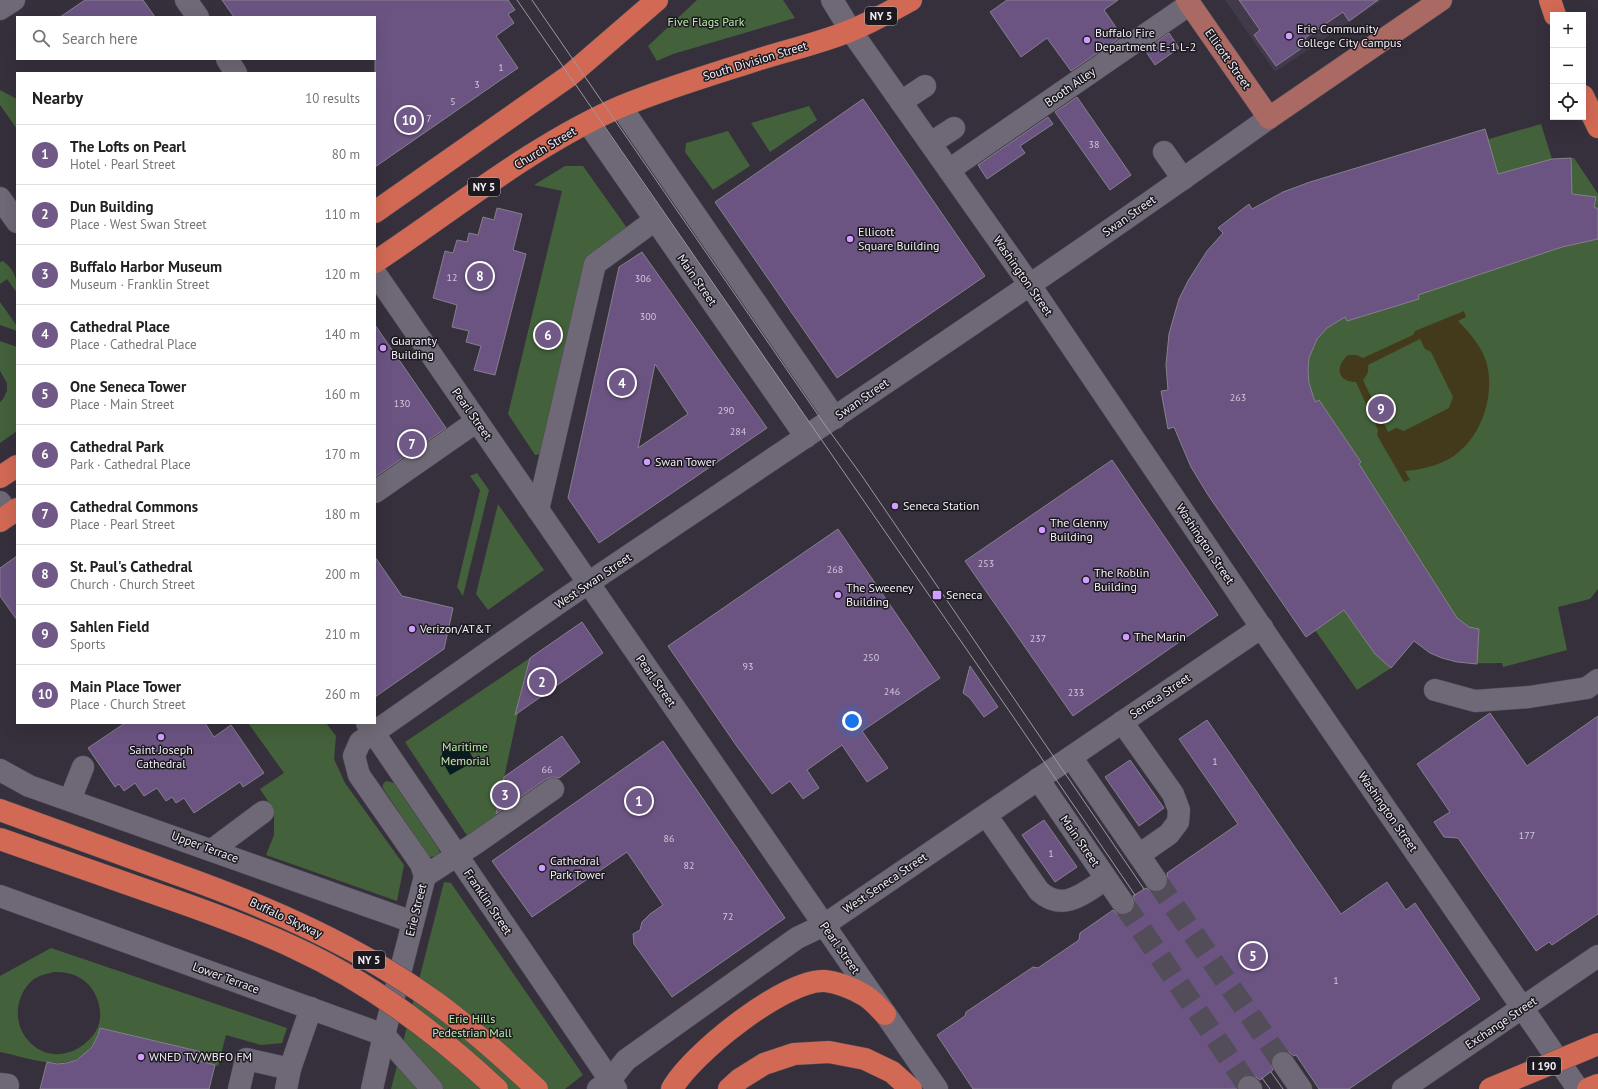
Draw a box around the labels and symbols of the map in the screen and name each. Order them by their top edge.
road number: NY 5 [865,7,897,25]
park label: Five Flags Park [668,14,745,29]
place label: Erie Community College City Campus [1297,21,1401,50]
place label: Buffalo Fire Department E-1 L-2 [1095,25,1196,54]
street label: Ellicott Street [1202,26,1255,92]
marker: Erie Community College City Campus [1284,31,1294,41]
marker: Buffalo Fire Department E-1 L-2 [1082,35,1092,45]
street label: South Division Street [701,38,809,84]
house number: 1 [498,61,504,74]
street label: Booth Alley [1041,63,1098,110]
house number: 3 [474,78,480,91]
house number: 5 [450,95,456,108]
pin: 10 [396,105,422,135]
house number: 7 [426,112,432,125]
street label: Church Street [511,123,579,172]
house number: 38 [1089,138,1099,151]
road number: NY 5 [468,178,500,196]
street label: Swan Street [1099,192,1158,239]
place label: Ellicott Square Building [858,224,940,253]
street label: Washington Street [990,233,1057,319]
marker: Ellicott Square Building [845,234,855,244]
street label: Main Street [674,251,720,308]
pin: 8 [467,261,493,291]
house number: 12 [447,271,457,284]
house number: 306 [635,272,651,285]
house number: 300 [640,310,657,323]
pin: 6 [535,320,561,350]
place label: Guaranty Building [391,333,437,362]
marker: Guaranty Building [378,343,388,353]
pin: 4 [609,368,635,398]
street label: Swan Street [832,375,891,422]
street label: Pearl Street [449,385,496,442]
house number: 263 [1230,391,1246,404]
pin: 9 [1368,394,1394,424]
house number: 130 [394,397,411,410]
house number: 290 [718,404,735,417]
house number: 284 [730,425,747,438]
pin: 7 [399,429,425,459]
place label: Swan Tower [655,454,716,469]
marker: Swan Tower [642,457,652,467]
place label: Seneca Station [903,498,979,513]
marker: Seneca Station [890,501,900,511]
street label: Washington Street [1173,501,1238,587]
place label: The Glenny Building [1050,515,1109,544]
marker: The Glenny Building [1037,525,1047,535]
street label: West Swan Street [551,549,634,612]
house number: 253 [978,557,994,570]
house number: 268 [827,563,843,576]
place label: The Roblin Building [1094,565,1149,594]
marker: The Roblin Building [1081,575,1091,585]
place label: The Sweeney Building [846,580,914,609]
place label: Seneca [946,587,982,602]
marker: Seneca [931,589,943,601]
marker: The Sweeney Building [833,590,843,600]
place label: Verizon/AT&T [419,621,492,636]
marker: Verizon/AT&T [407,624,417,634]
place label: The Marin [1134,629,1186,644]
house number: 237 [1030,632,1046,645]
marker: The Marin [1121,632,1131,642]
house number: 250 [863,651,880,664]
street label: Pearl Street [633,652,680,709]
house number: 93 [743,660,753,673]
pin: 2 [529,667,555,697]
street label: Seneca Street [1126,670,1193,721]
house number: 246 [884,685,900,698]
house number: 233 [1068,686,1084,699]
your location [842,711,862,731]
marker: Saint Joseph Cathedral [156,732,166,742]
park label: Maritime Memorial [441,739,490,768]
place label: Saint Joseph Cathedral [129,742,193,771]
house number: 1 [1212,755,1218,768]
house number: 66 [542,763,552,776]
street label: Washington Street [1355,769,1422,855]
pin: 3 [492,780,518,810]
pin: 1 [626,786,652,816]
street label: Main Street [1057,812,1103,869]
street label: Upper Terrace [170,827,241,866]
house number: 177 [1519,829,1535,842]
house number: 86 [664,832,674,845]
house number: 1 [1048,847,1054,860]
street label: West Seneca Street [840,849,930,916]
place label: Cathedral Park Tower [550,853,605,882]
house number: 82 [684,859,694,872]
marker: Cathedral Park Tower [537,863,547,873]
street label: Franklin Street [461,866,516,937]
street label: Erie Street [402,882,429,938]
street label: Buffalo Skyway [248,894,325,941]
house number: 72 [723,910,733,923]
street label: Pearl Street [817,919,864,976]
pin: 5 [1240,941,1266,971]
road number: NY 5 [353,951,385,969]
street label: Lower Terrace [191,959,262,997]
house number: 1 [1333,974,1339,987]
street label: Exchange Street [1462,993,1539,1052]
park label: Erie Hills Pedestrian Mall [432,1011,512,1040]
place label: WNED TV/WBFO FM [149,1049,252,1064]
marker: WNED TV/WBFO FM [136,1052,146,1062]
road number: I 190 [1527,1057,1561,1075]

